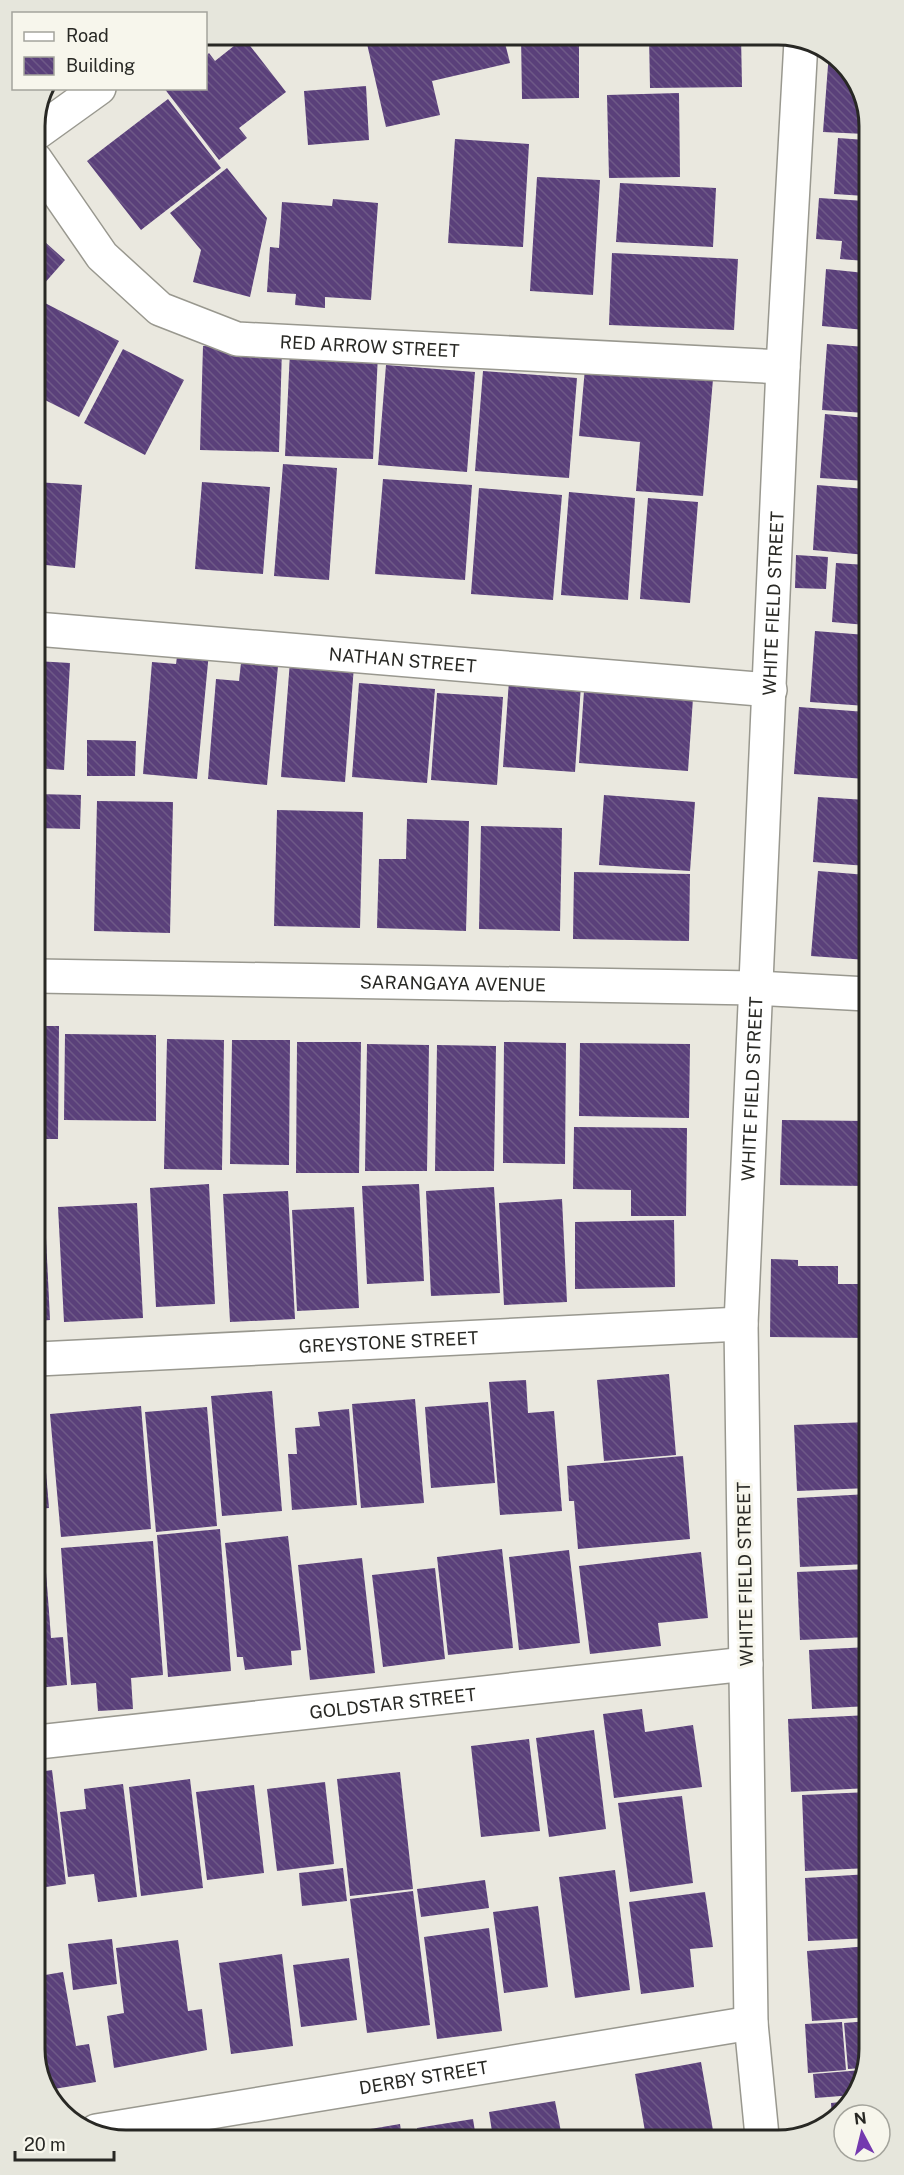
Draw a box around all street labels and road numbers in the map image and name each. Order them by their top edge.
street label: RED ARROW STREET [279,331,460,361]
street label: WHITE FIELD STREET [758,510,787,696]
street label: NATHAN STREET [328,643,478,676]
street label: SARANGAYA AVENUE [360,971,546,995]
street label: WHITE FIELD STREET [737,996,766,1182]
street label: GREYSTONE STREET [298,1327,479,1357]
street label: WHITE FIELD STREET [733,1481,757,1667]
street label: GOLDSTAR STREET [308,1683,478,1723]
street label: DERBY STREET [357,2056,490,2098]

